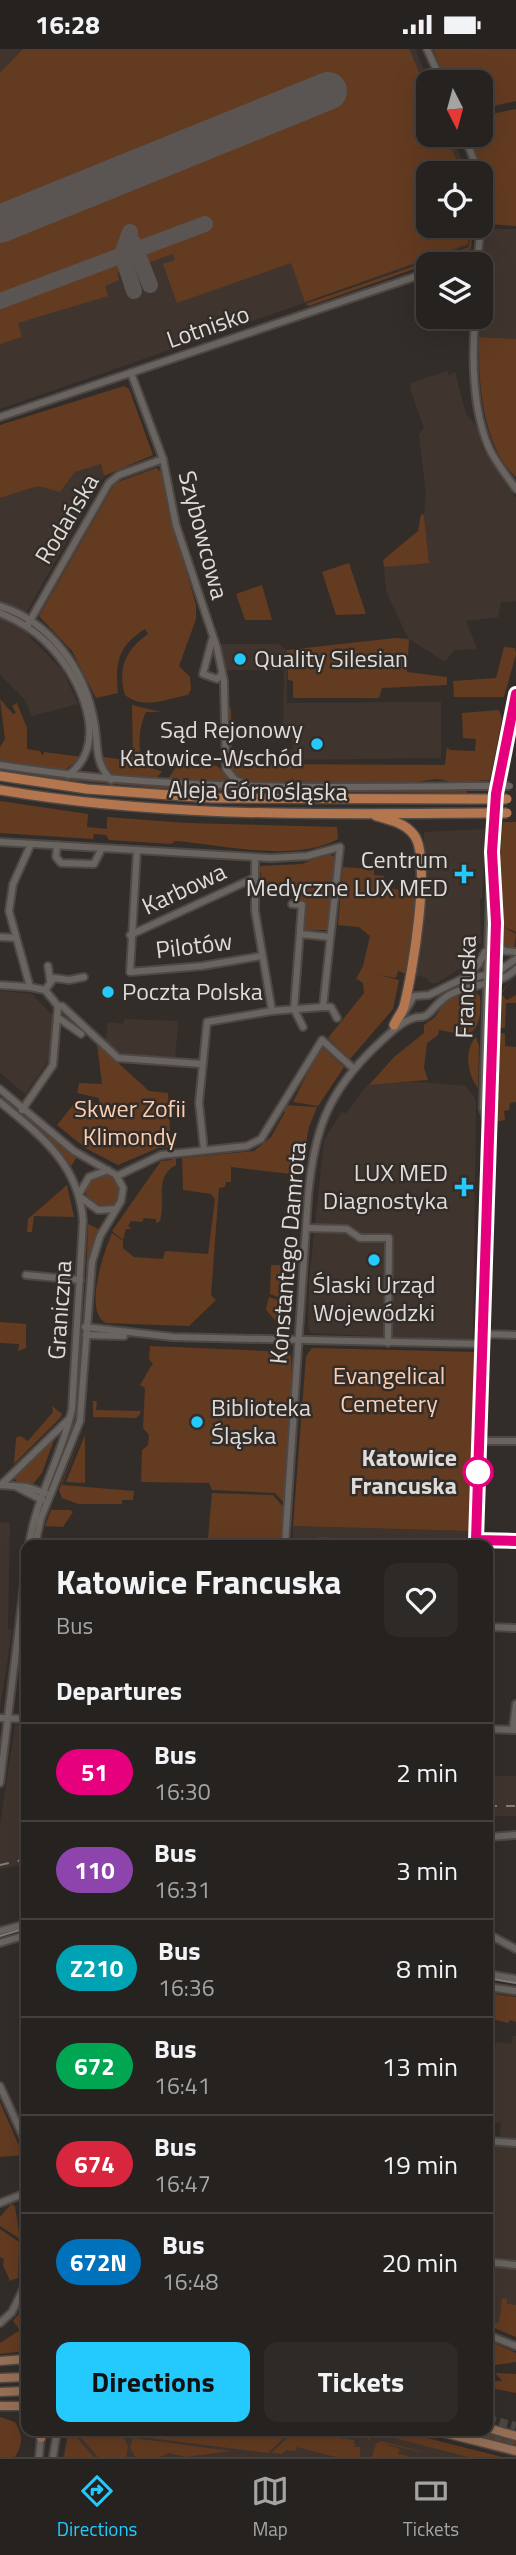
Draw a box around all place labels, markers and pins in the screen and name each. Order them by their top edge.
place label: Quality Silesian [254,640,408,676]
marker: Quality Silesian [232,651,248,667]
place label: Sąd Rejonowy Katowice-Wschód [120,711,303,775]
marker: Sąd Rejonowy Katowice-Wschód [309,736,325,752]
place label: Centrum Medyczne LUX MED [246,841,448,905]
marker: Centrum Medyczne LUX MED [454,864,474,884]
place label: Poczta Polska [122,973,263,1009]
marker: Poczta Polska [100,984,116,1000]
place label: LUX MED Diagnostyka [323,1154,448,1218]
marker: LUX MED Diagnostyka [454,1177,474,1197]
marker: Ślaski Urząd Wojewódzki [366,1252,382,1268]
place label: Ślaski Urząd Wojewódzki [312,1266,436,1330]
place label: Biblioteka Śląska [211,1389,311,1453]
marker: Biblioteka Śląska [189,1414,205,1430]
place label: Katowice Francuska [350,1439,457,1503]
marker: Katowice Francuska [463,1457,493,1487]

